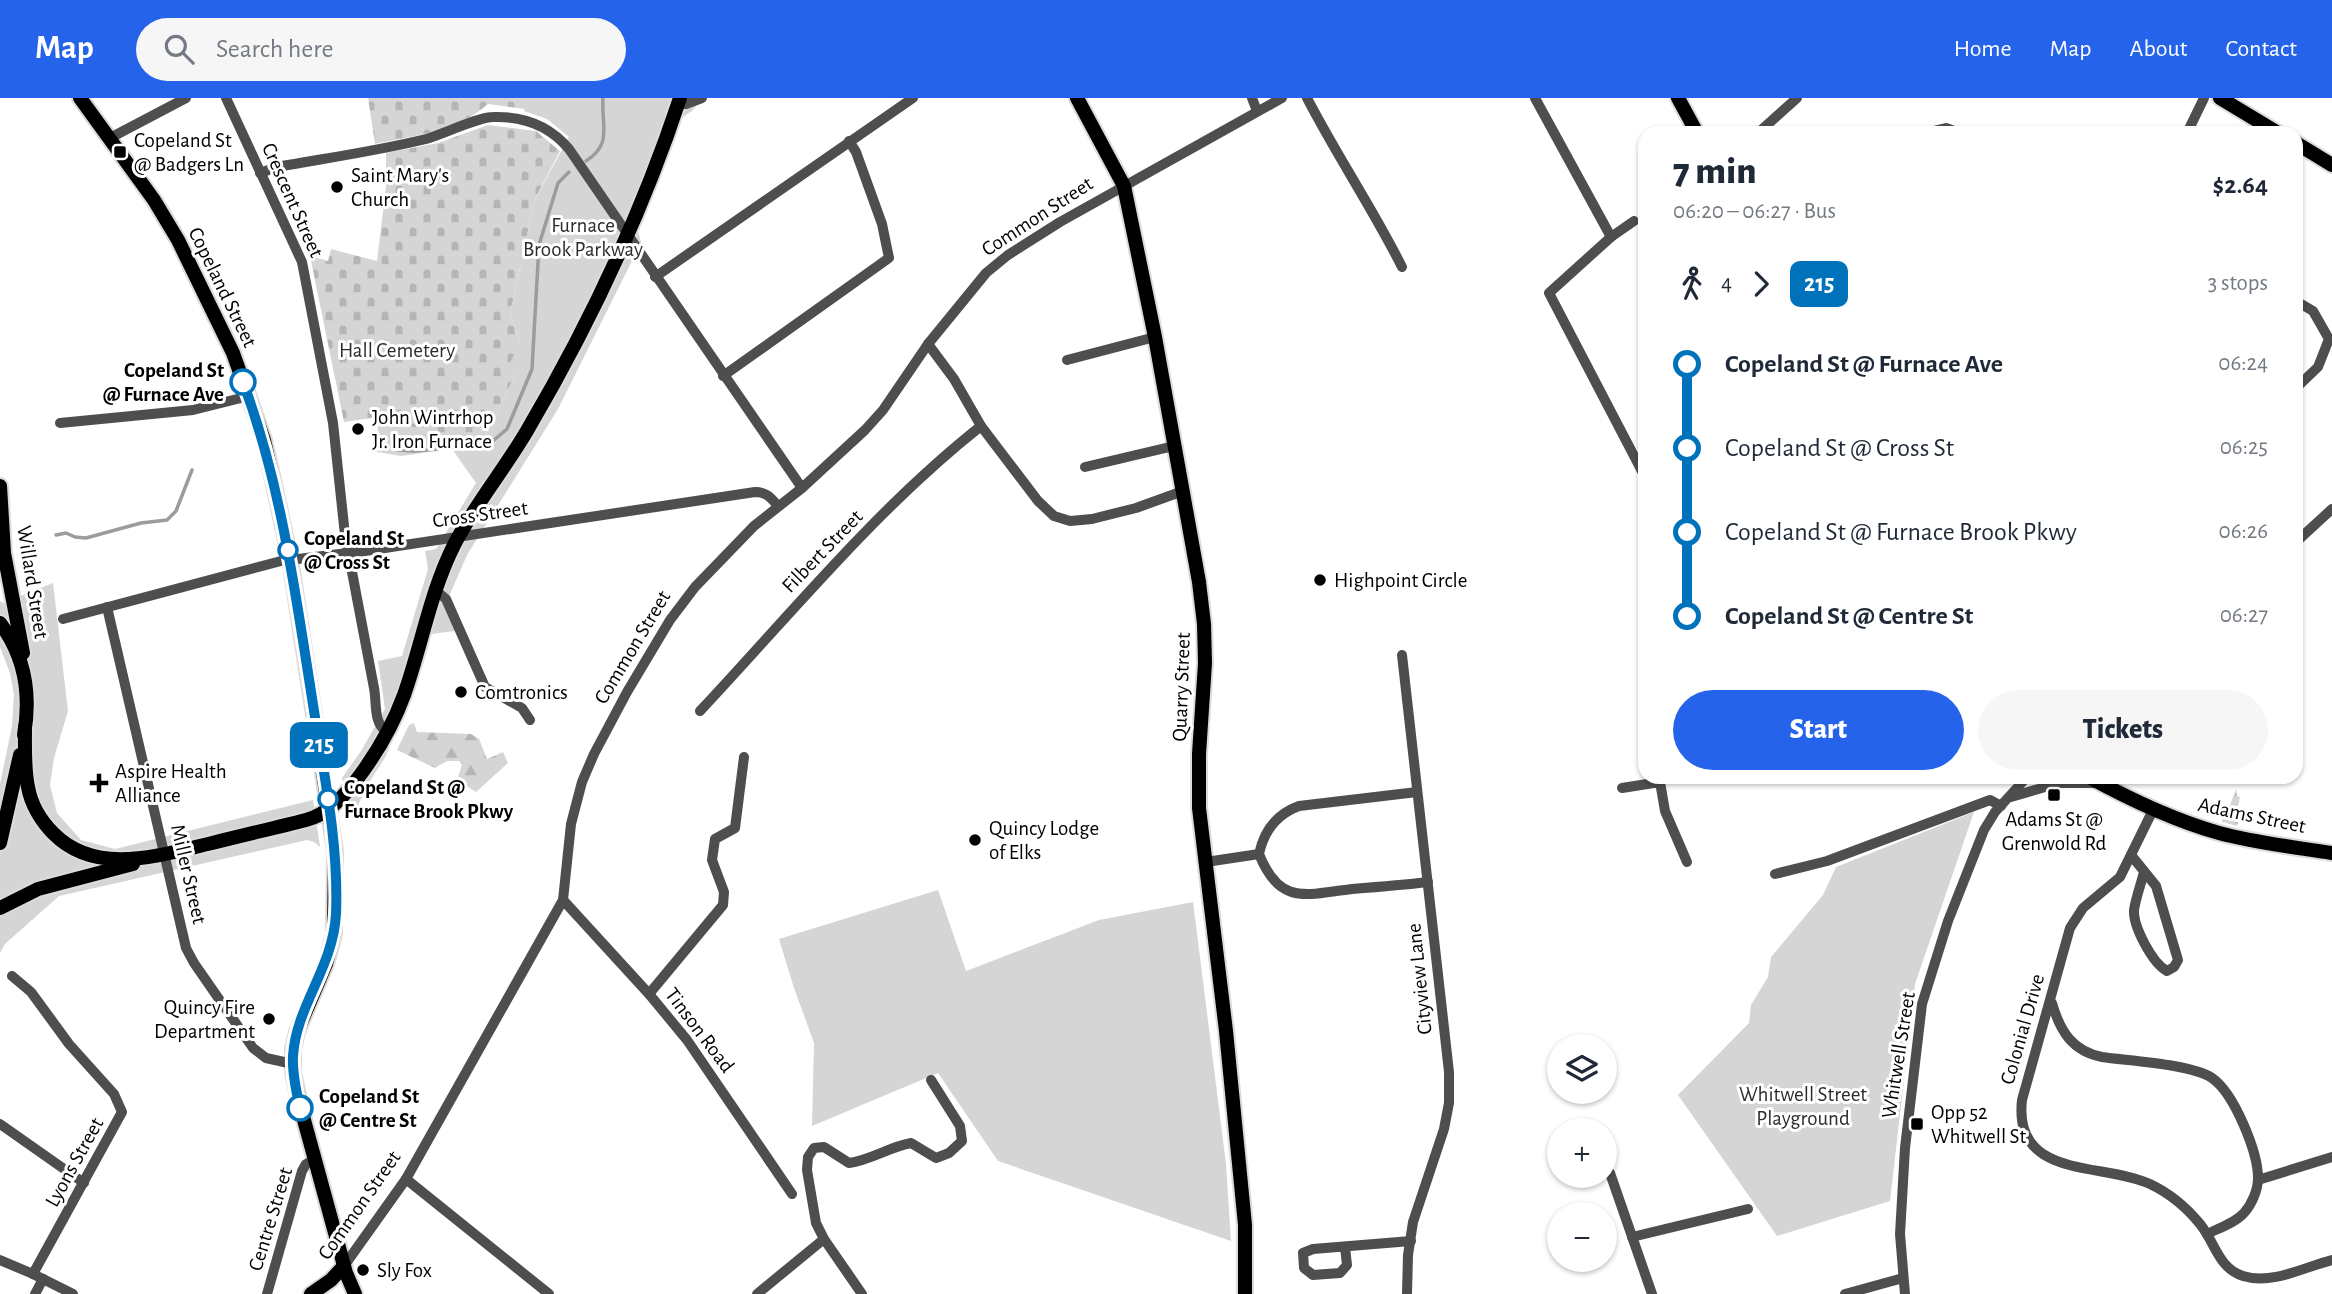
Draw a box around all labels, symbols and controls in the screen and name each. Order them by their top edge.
search box [136,18,626,81]
icon: search [160,30,198,68]
text: Map [35,32,94,65]
text: Search here [216,36,334,62]
text: Home [1954,37,2012,61]
text: Map [2050,37,2092,61]
text: About [2130,37,2187,61]
text: Contact [2225,37,2297,61]
place label: Copeland St @ Badgers Ln [134,130,244,175]
street label: Crescent Street [258,140,327,261]
marker: Copeland St @ Badgers Ln [112,144,128,160]
text: 7 min [1673,153,1757,191]
place label: Saint Mary's Church [351,165,449,210]
text: $2.64 [2212,172,2268,198]
street label: Common Street [978,173,1097,260]
marker: Saint Mary's Church [329,179,345,195]
text: 06:20 – 06:27 · Bus [1673,200,1836,223]
park label: Furnace Brook Parkway [523,215,643,260]
street label: Copeland Street [185,224,261,351]
icon: walk [1673,265,1711,303]
icon: forward [1742,265,1780,303]
text: 4 [1721,272,1732,295]
text: 215 [1804,272,1834,296]
text: 3 stops [2208,272,2268,295]
park label: Hall Cemetery [339,340,455,361]
text: Copeland St @ Furnace Ave [1725,351,2003,377]
text: 06:24 [2218,352,2268,375]
place label: Copeland St @ Furnace Ave [103,360,224,405]
marker: Copeland St @ Furnace Ave [230,369,256,395]
place label: John Wintrhop Jr. Iron Furnace [372,407,494,452]
marker: John Wintrhop Jr. Iron Furnace [350,421,366,437]
text: Copeland St @ Cross St [1725,435,1954,461]
text: 06:25 [2220,436,2268,459]
street label: Cross Street [431,497,529,532]
street label: Filbert Street [778,506,867,597]
text: Copeland St @ Furnace Brook Pkwy [1725,519,2077,545]
text: 06:26 [2219,520,2268,543]
street label: Willard Street [13,524,52,640]
place label: Copeland St @ Cross St [304,528,404,573]
marker: Copeland St @ Cross St [278,540,298,560]
place label: Highpoint Circle [1334,570,1467,591]
marker: Highpoint Circle [1312,572,1328,588]
street label: Common Street [591,587,675,707]
text: Copeland St @ Centre St [1725,603,1973,629]
text: 06:27 [2220,604,2268,627]
street label: Quarry Street [1169,632,1194,742]
place label: Comtronics [475,682,568,703]
marker: Comtronics [453,684,469,700]
button: Start [1673,690,1964,770]
button: Tickets [1978,690,2268,770]
line badge: 215 [279,722,359,768]
text: 215 [304,733,334,757]
place label: Aspire Health Alliance [115,761,227,806]
marker: Aspire Health Alliance [89,773,109,793]
place label: Copeland St @ Furnace Brook Pkwy [344,777,514,822]
marker: Adams St @ Grenwold Rd [2046,787,2062,803]
marker: Copeland St @ Furnace Brook Pkwy [318,789,338,809]
street label: Adams Street [2196,794,2308,837]
place label: Adams St @ Grenwold Rd [2002,809,2106,854]
place label: Quincy Lodge of Elks [989,818,1099,863]
street label: Miller Street [167,822,210,926]
marker: Quincy Lodge of Elks [967,832,983,848]
street label: Cityview Lane [1403,922,1436,1036]
street label: Colonial Drive [1997,971,2048,1087]
street label: Tinson Road [661,984,738,1077]
street label: Whitwell Street [1878,990,1919,1120]
place label: Quincy Fire Department [154,997,255,1042]
marker: Quincy Fire Department [261,1011,277,1027]
map controls [1547,1034,1617,1272]
button: layers [1547,1034,1617,1104]
park label: Whitwell Street Playground [1739,1084,1867,1129]
place label: Copeland St @ Centre St [319,1086,419,1131]
marker: Copeland St @ Centre St [287,1095,313,1121]
place label: Opp 52 Whitwell St [1931,1102,2027,1147]
street label: Lyons Street [41,1114,108,1210]
marker: Opp 52 Whitwell St [1909,1116,1925,1132]
button: + [1547,1118,1617,1188]
street label: Common Street [314,1147,405,1264]
street label: Centre Street [245,1165,296,1273]
button: − [1547,1202,1617,1272]
place label: Sly Fox [377,1260,432,1281]
marker: Sly Fox [355,1262,371,1278]

